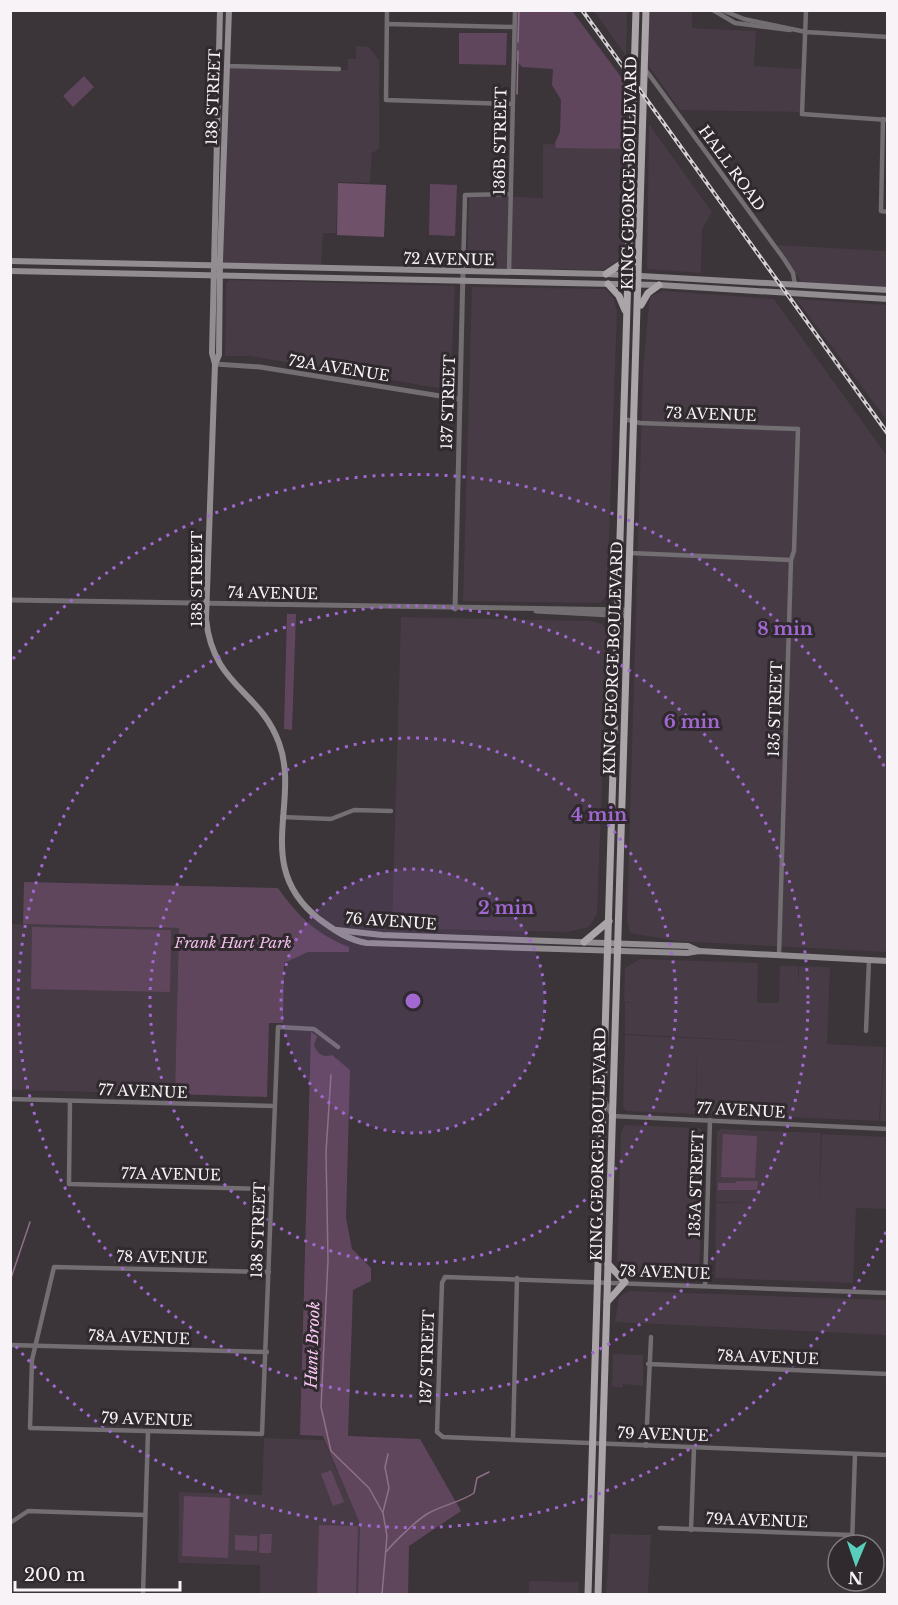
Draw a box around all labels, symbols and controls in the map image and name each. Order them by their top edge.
street label: 138 STREET [202,48,224,146]
street label: KING GEORGE BOULEVARD [617,56,641,290]
street label: 136B STREET [490,87,510,195]
street label: HALL ROAD [695,121,769,215]
street label: 72 AVENUE [403,249,495,269]
street label: 72A AVENUE [287,351,391,385]
street label: 137 STREET [437,354,459,450]
street label: 73 AVENUE [665,403,757,425]
street label: 138 STREET [187,531,206,627]
street label: KING GEORGE BOULEVARD [599,541,627,775]
street label: 74 AVENUE [228,583,318,603]
text: 8 min [757,618,813,640]
street label: 135 STREET [764,661,786,757]
text: 6 min [664,711,720,733]
text: 4 min [571,804,627,826]
text: 2 min [478,897,534,919]
street label: 76 AVENUE [345,908,437,934]
park label: Frank Hurt Park [173,933,292,952]
centre of rings [403,991,423,1011]
street label: KING GEORGE BOULEVARD [586,1027,610,1261]
street label: 77 AVENUE [98,1080,188,1102]
street label: 77 AVENUE [696,1098,786,1122]
street label: 135A STREET [685,1130,707,1238]
street label: 77A AVENUE [121,1164,221,1184]
street label: 138 STREET [247,1181,269,1279]
street label: 78 AVENUE [116,1247,208,1267]
street label: 78 AVENUE [619,1261,711,1283]
water label: Hunt Brook [300,1301,324,1390]
street label: 137 STREET [416,1309,438,1405]
street label: 78A AVENUE [88,1326,190,1348]
street label: 78A AVENUE [717,1346,819,1368]
street label: 79 AVENUE [101,1408,193,1430]
street label: 79 AVENUE [617,1423,709,1445]
street label: 79A AVENUE [706,1509,808,1531]
north arrow [826,1533,886,1593]
scale bar [15,1554,180,1592]
text: 200 m [24,1564,85,1586]
text: N [848,1568,863,1588]

